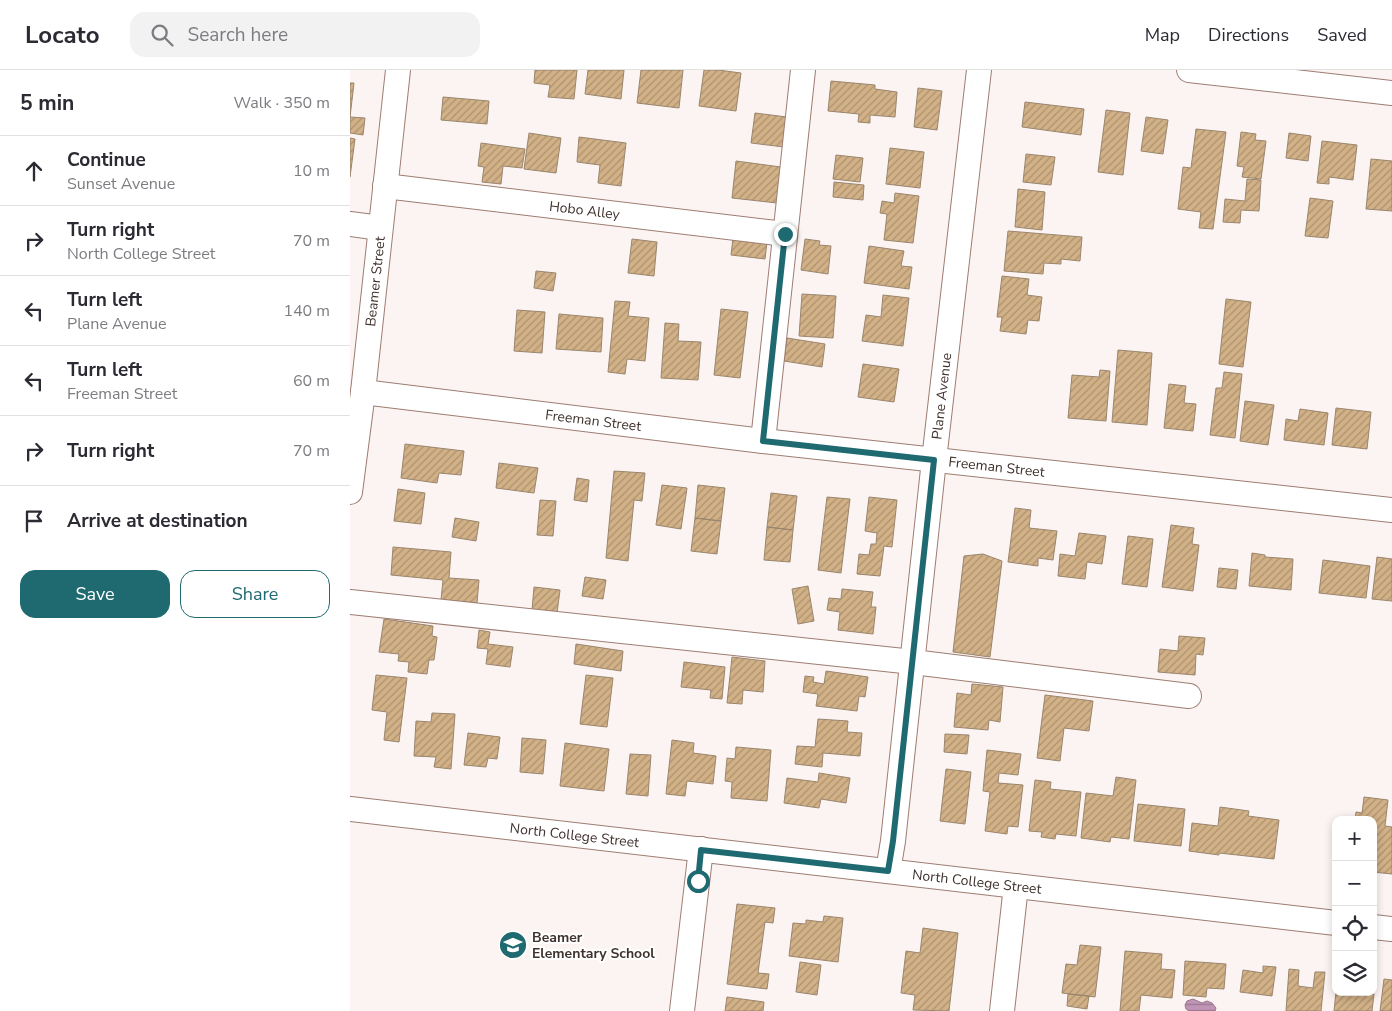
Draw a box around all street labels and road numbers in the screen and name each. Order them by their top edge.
street label: Hobo Alley [548,196,622,224]
street label: Beamer Street [361,235,389,328]
street label: Plane Avenue [927,352,956,440]
street label: Freeman Street [544,405,642,436]
street label: Freeman Street [948,452,1046,481]
street label: North College Street [509,818,640,852]
street label: North College Street [911,865,1043,898]

